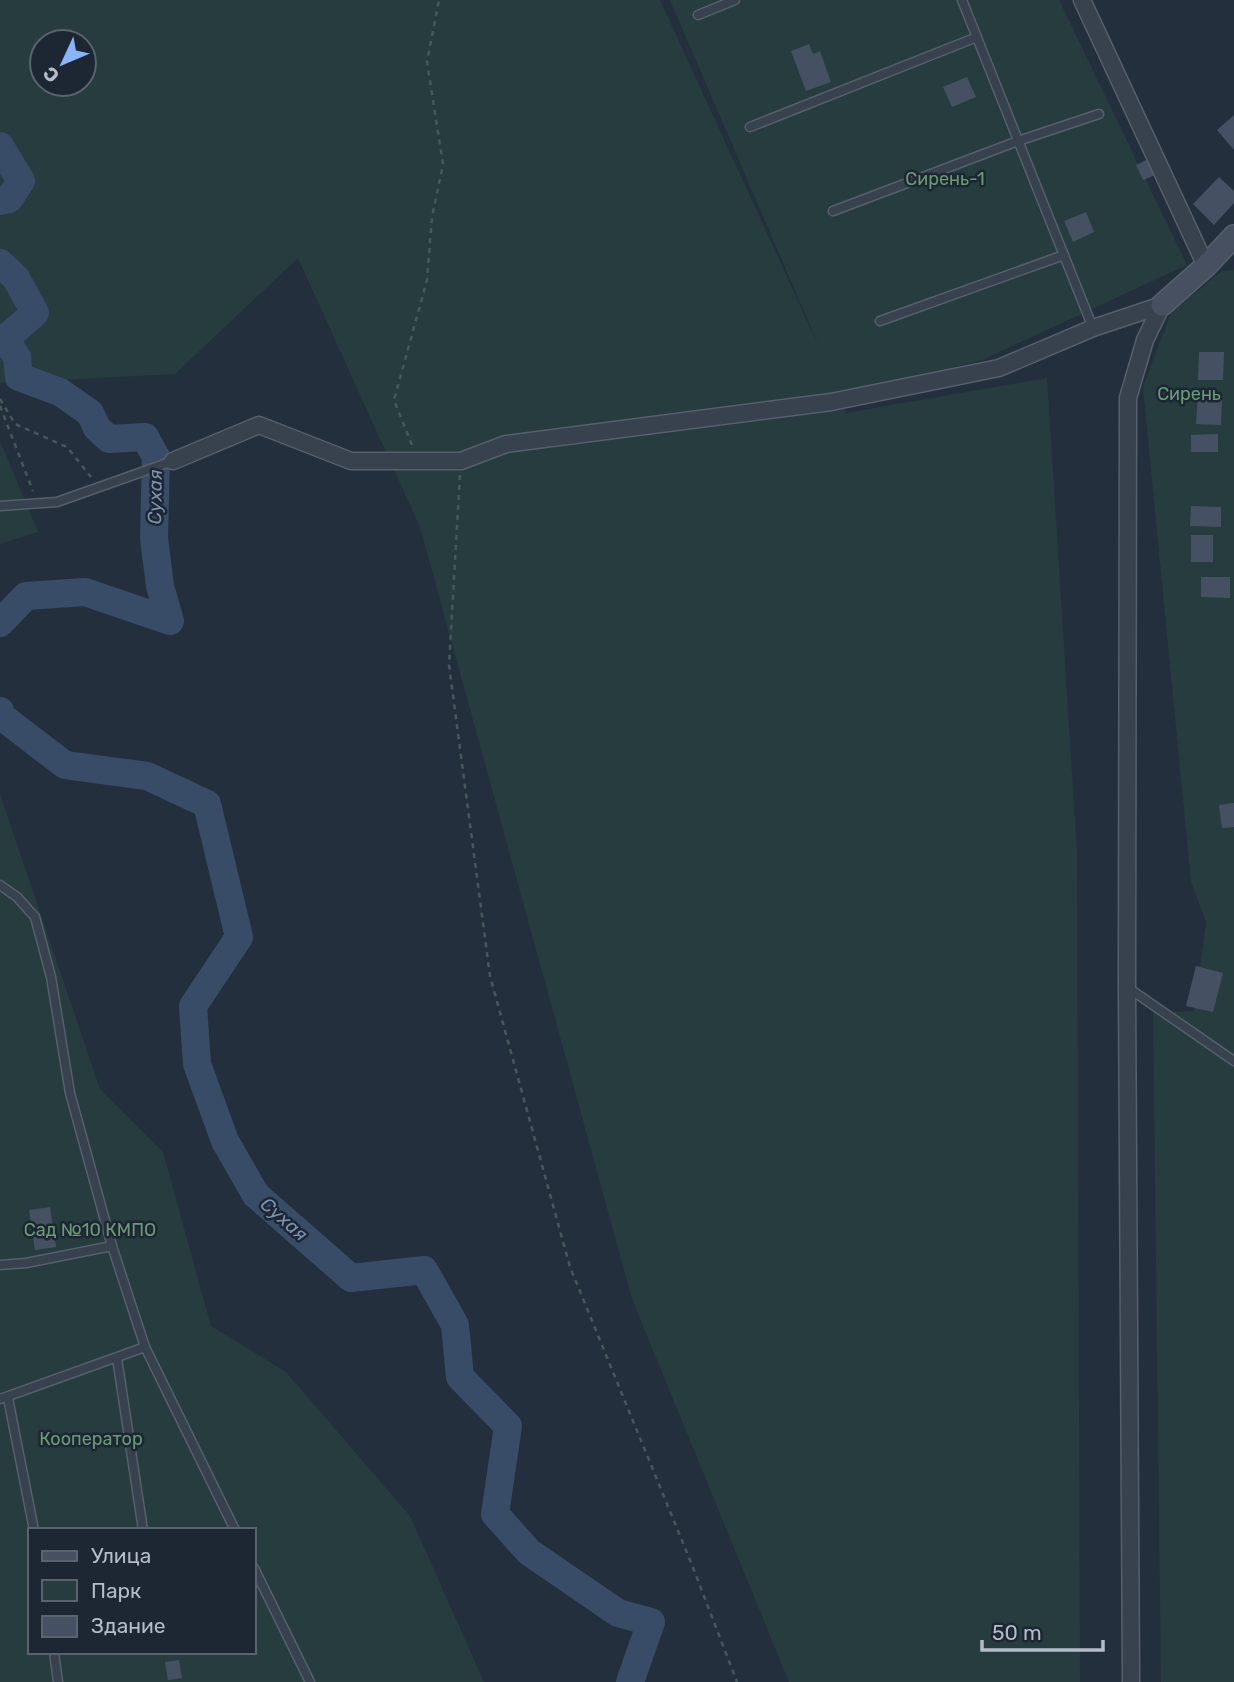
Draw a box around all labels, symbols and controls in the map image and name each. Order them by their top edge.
north arrow [28,28,98,98]
text: С [38,62,64,87]
park label: Сирень-1 [905,168,985,190]
park label: Сирень [1157,383,1221,405]
water label: Сухая [143,469,167,525]
water label: Сухая [256,1192,312,1246]
park label: Сад №10 КМПО [24,1219,156,1241]
park label: Кооператор [39,1428,143,1450]
legend [28,1528,256,1654]
text: Улица [91,1543,151,1568]
text: Парк [91,1578,141,1603]
scale bar [982,1608,1103,1652]
text: Здание [91,1613,166,1638]
text: 50 m [992,1620,1042,1645]

